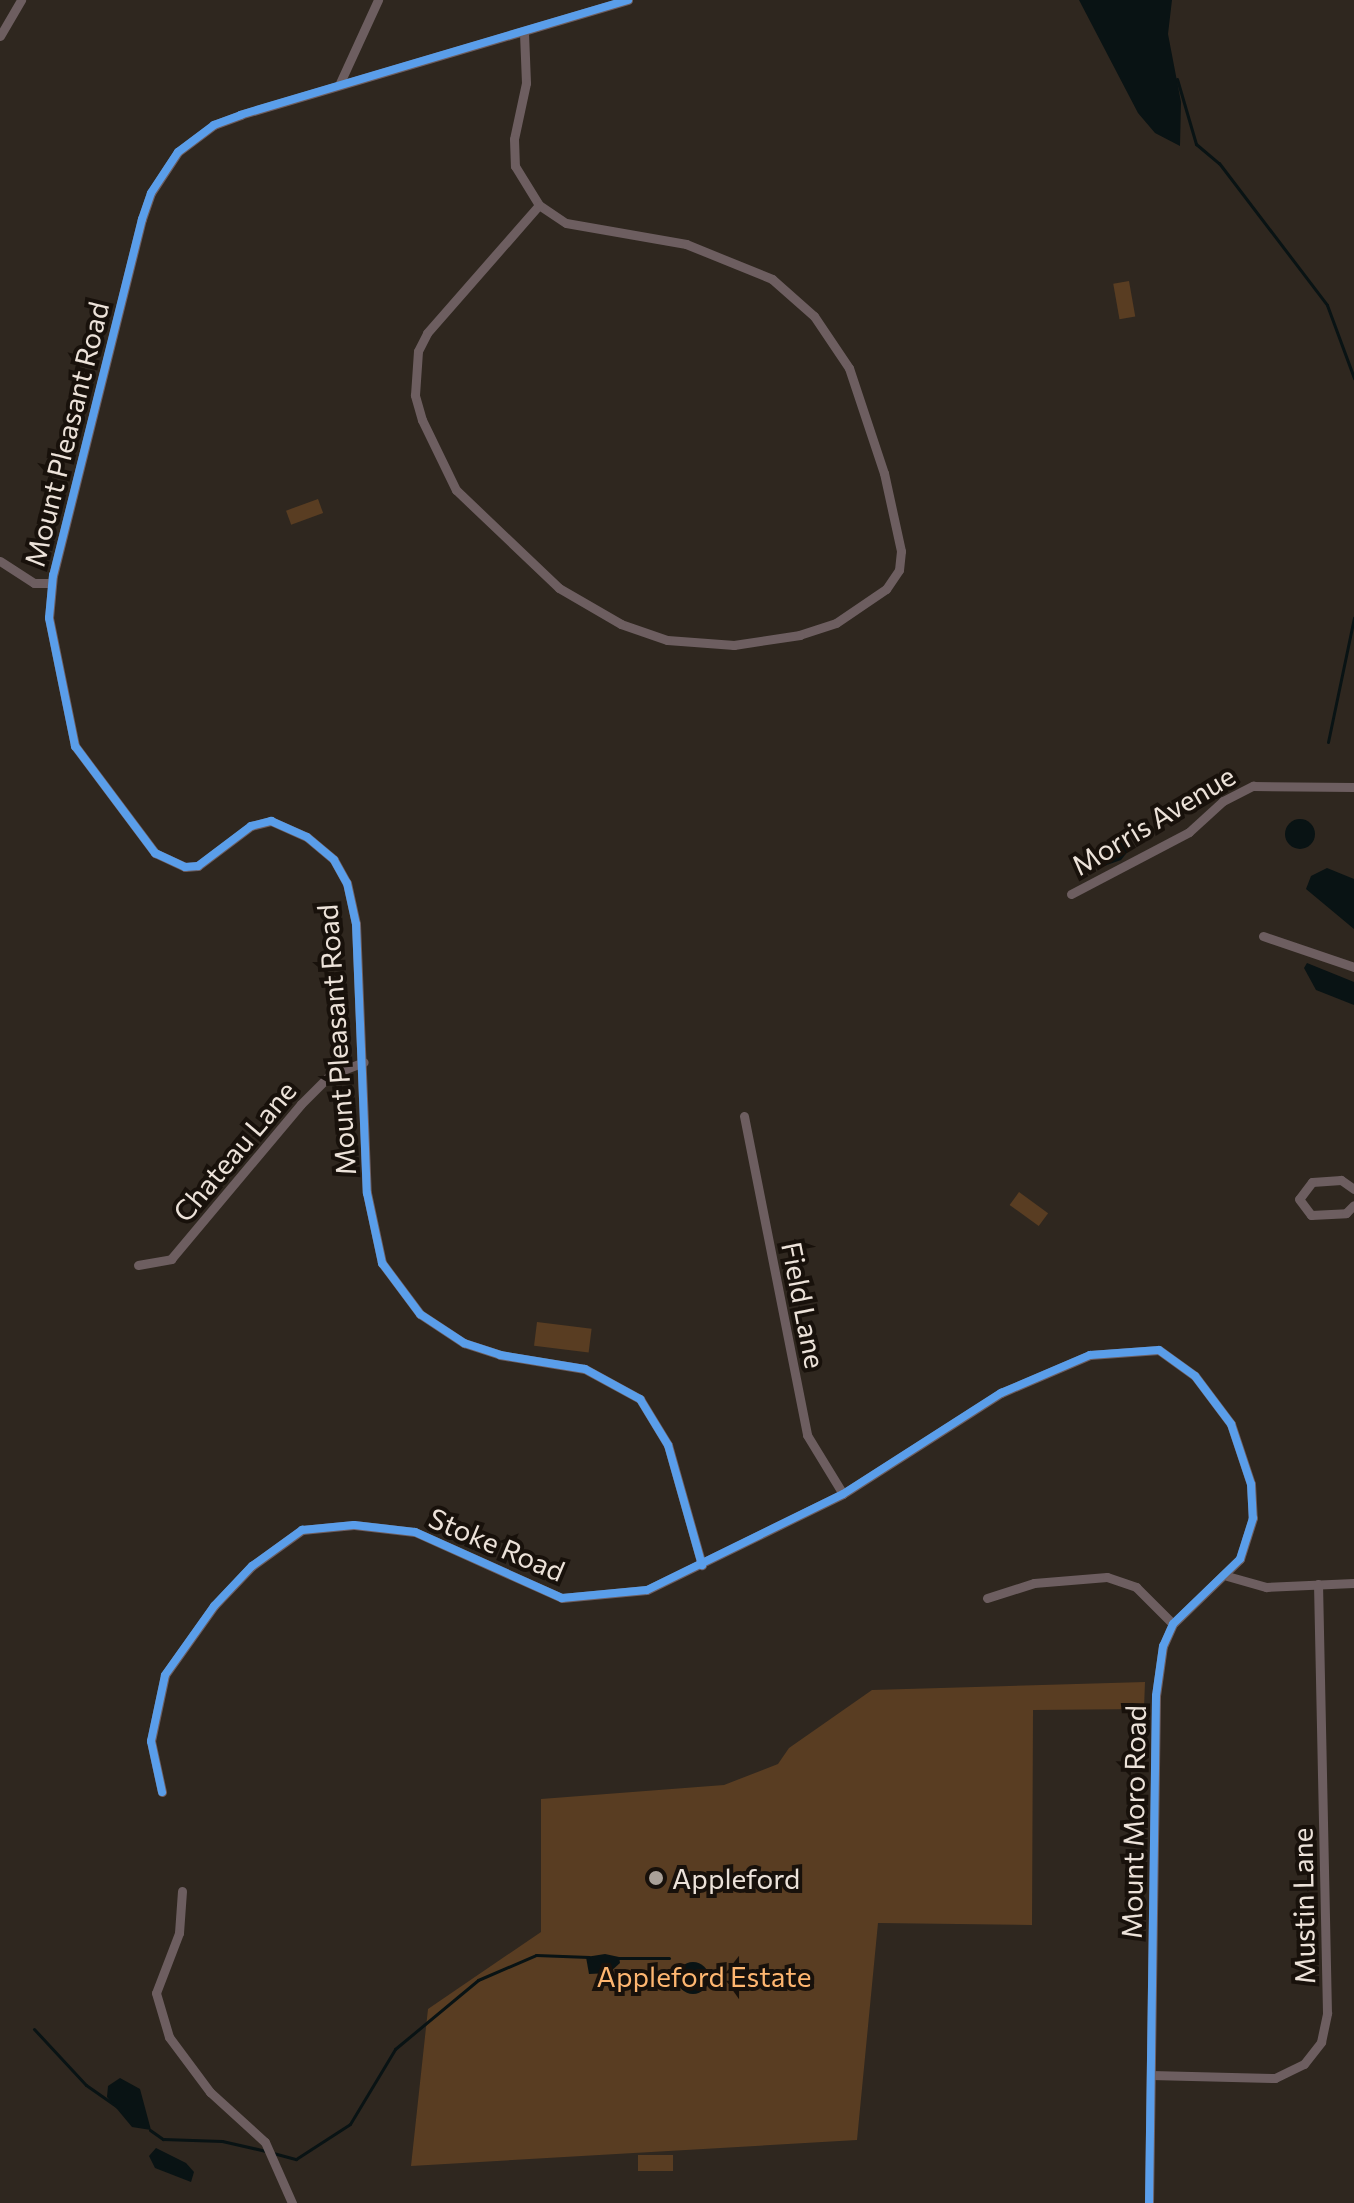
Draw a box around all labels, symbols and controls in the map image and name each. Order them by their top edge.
street label: Mount Pleasant Road [17,298,115,570]
street label: Morris Avenue [1065,758,1241,882]
street label: Mount Pleasant Road [310,903,362,1177]
street label: Chateau Lane [166,1074,302,1228]
street label: Field Lane [775,1239,833,1371]
street label: Stoke Road [424,1500,570,1588]
street label: Mount Moro Road [1114,1705,1152,1939]
street label: Mustin Lane [1285,1827,1321,1985]
place label: Appleford [672,1861,800,1895]
marker: Appleford [647,1869,665,1887]
park label: Appleford Estate [597,1959,811,1993]

